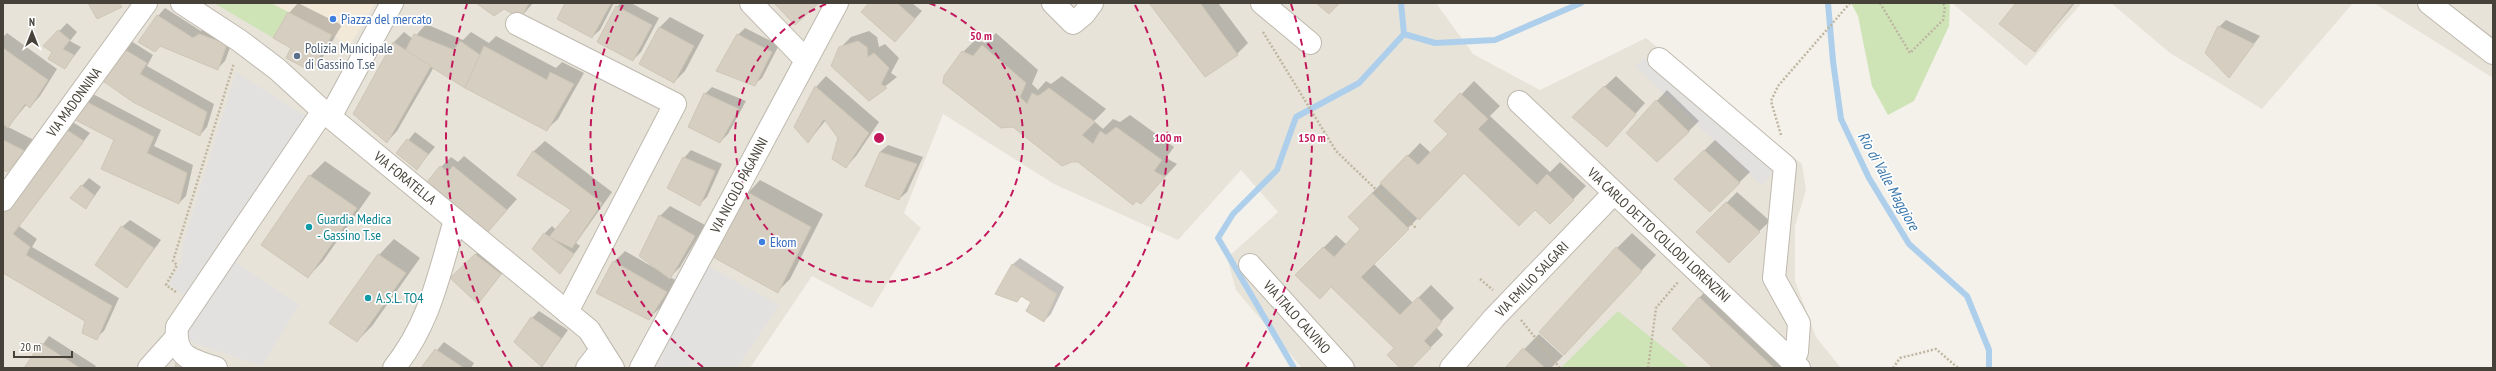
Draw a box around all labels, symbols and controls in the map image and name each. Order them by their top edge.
place label: Piazza del mercato [341,10,432,28]
north arrow [12,12,52,52]
marker: Piazza del mercato [328,14,338,24]
text: N [29,15,35,29]
text: 50 m [970,28,992,43]
place label: Polizia Municipale di Gassino T.se [305,39,393,73]
marker: Polizia Municipale di Gassino T.se [292,51,302,61]
street label: VIA MADONNINA [42,63,106,141]
water label: Rio di Valle Maggiore [1854,128,1924,234]
text: 100 m [1154,130,1182,145]
text: 150 m [1298,130,1326,145]
centre of rings [872,131,886,145]
street label: VIA NICOLÒ PAGANINI [706,134,772,237]
street label: VIA FORATELLA [369,147,440,209]
street label: VIA CARLO DETTO COLLODI LORENZINI [1583,163,1734,306]
place label: Guardia Medica - Gassino T.se [317,210,391,244]
marker: Guardia Medica - Gassino T.se [304,222,314,232]
place label: Ekom [770,233,796,251]
marker: Ekom [757,237,767,247]
street label: VIA EMILIO SALGARI [1491,238,1572,321]
street label: VIA ITALO CALVINO [1259,276,1335,358]
place label: A.S.L. TO4 [376,289,424,307]
marker: A.S.L. TO4 [363,293,373,303]
scale bar [14,333,72,359]
text: 20 m [20,339,41,354]

